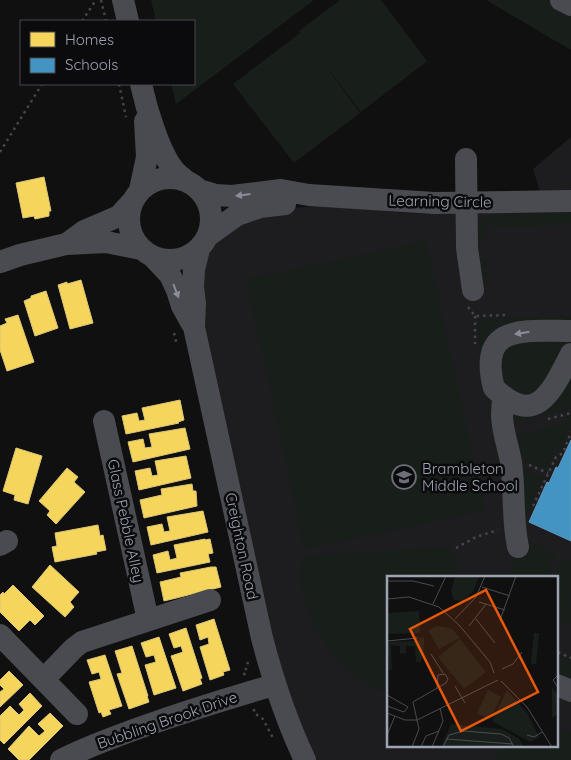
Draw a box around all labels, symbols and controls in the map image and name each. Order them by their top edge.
legend [20,20,195,85]
text: Homes [65,30,114,49]
text: Schools [65,55,118,74]
one-way arrow [235,191,251,199]
street label: Learning Circle [388,191,492,211]
one-way arrow [173,284,181,298]
one-way arrow [514,329,530,337]
street label: Glass Pebble Alley [104,457,148,585]
place label: Brambleton Middle School [422,459,518,495]
school or university icon: Brambleton Middle School [391,464,417,490]
street label: Creighton Road [221,491,263,601]
inset map [387,576,558,748]
street label: Bubbling Brook Drive [94,687,240,753]

